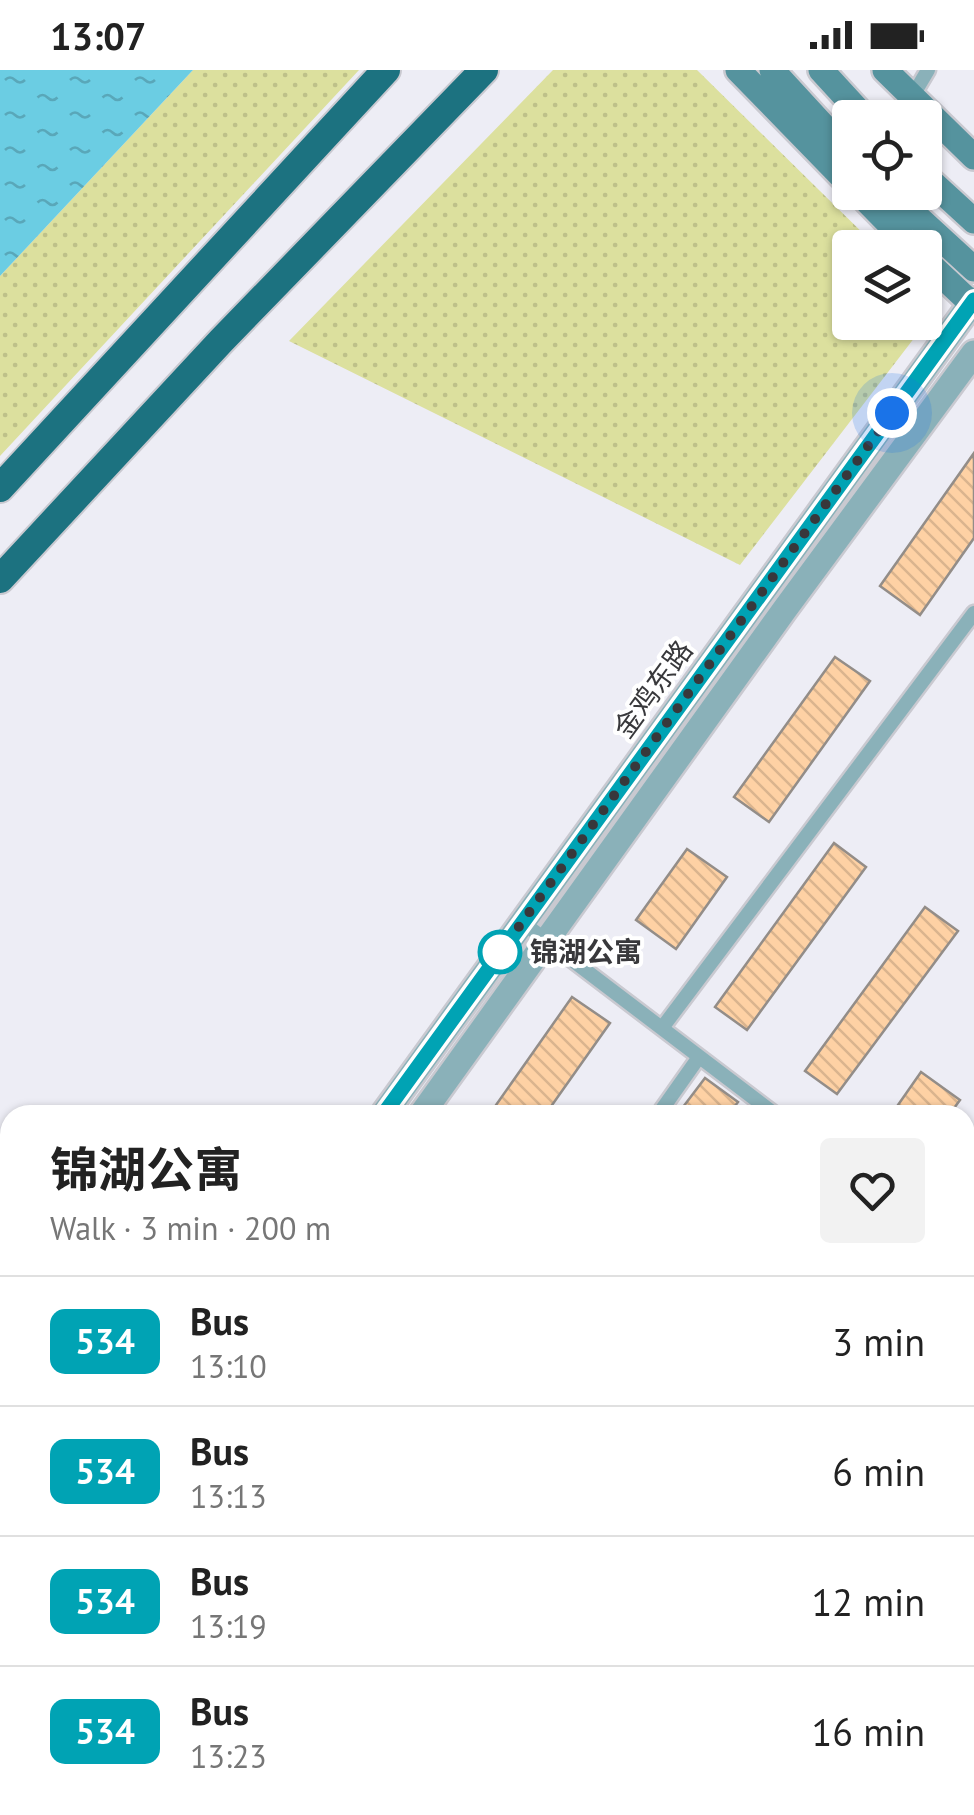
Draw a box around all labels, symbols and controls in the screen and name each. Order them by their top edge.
text: 13:07 [50,11,146,60]
map controls [832,100,942,340]
button: locate [832,100,942,210]
button: layers [832,230,942,340]
your location [867,388,917,438]
street label: 金鸡东路 [605,633,700,745]
marker: 锦湖公寓 [479,931,521,973]
place label: 锦湖公寓 [530,933,642,970]
text: 锦湖公寓 [50,1138,242,1200]
button: heart [820,1138,925,1243]
text: Walk · 3 min · 200 m [50,1207,331,1249]
text: Bus [190,1296,249,1345]
text: 3 min [832,1317,925,1366]
text: 534 [75,1318,135,1364]
text: 13:10 [190,1345,267,1387]
text: Bus [190,1426,249,1475]
text: 6 min [832,1447,925,1496]
text: 534 [75,1448,135,1494]
text: 13:13 [190,1475,267,1517]
text: Bus [190,1556,249,1605]
text: 12 min [812,1577,925,1626]
text: 534 [75,1578,135,1624]
text: 13:19 [190,1605,267,1647]
text: Bus [190,1686,249,1735]
text: 16 min [812,1707,925,1756]
text: 534 [75,1708,135,1754]
text: 13:23 [190,1735,267,1777]

